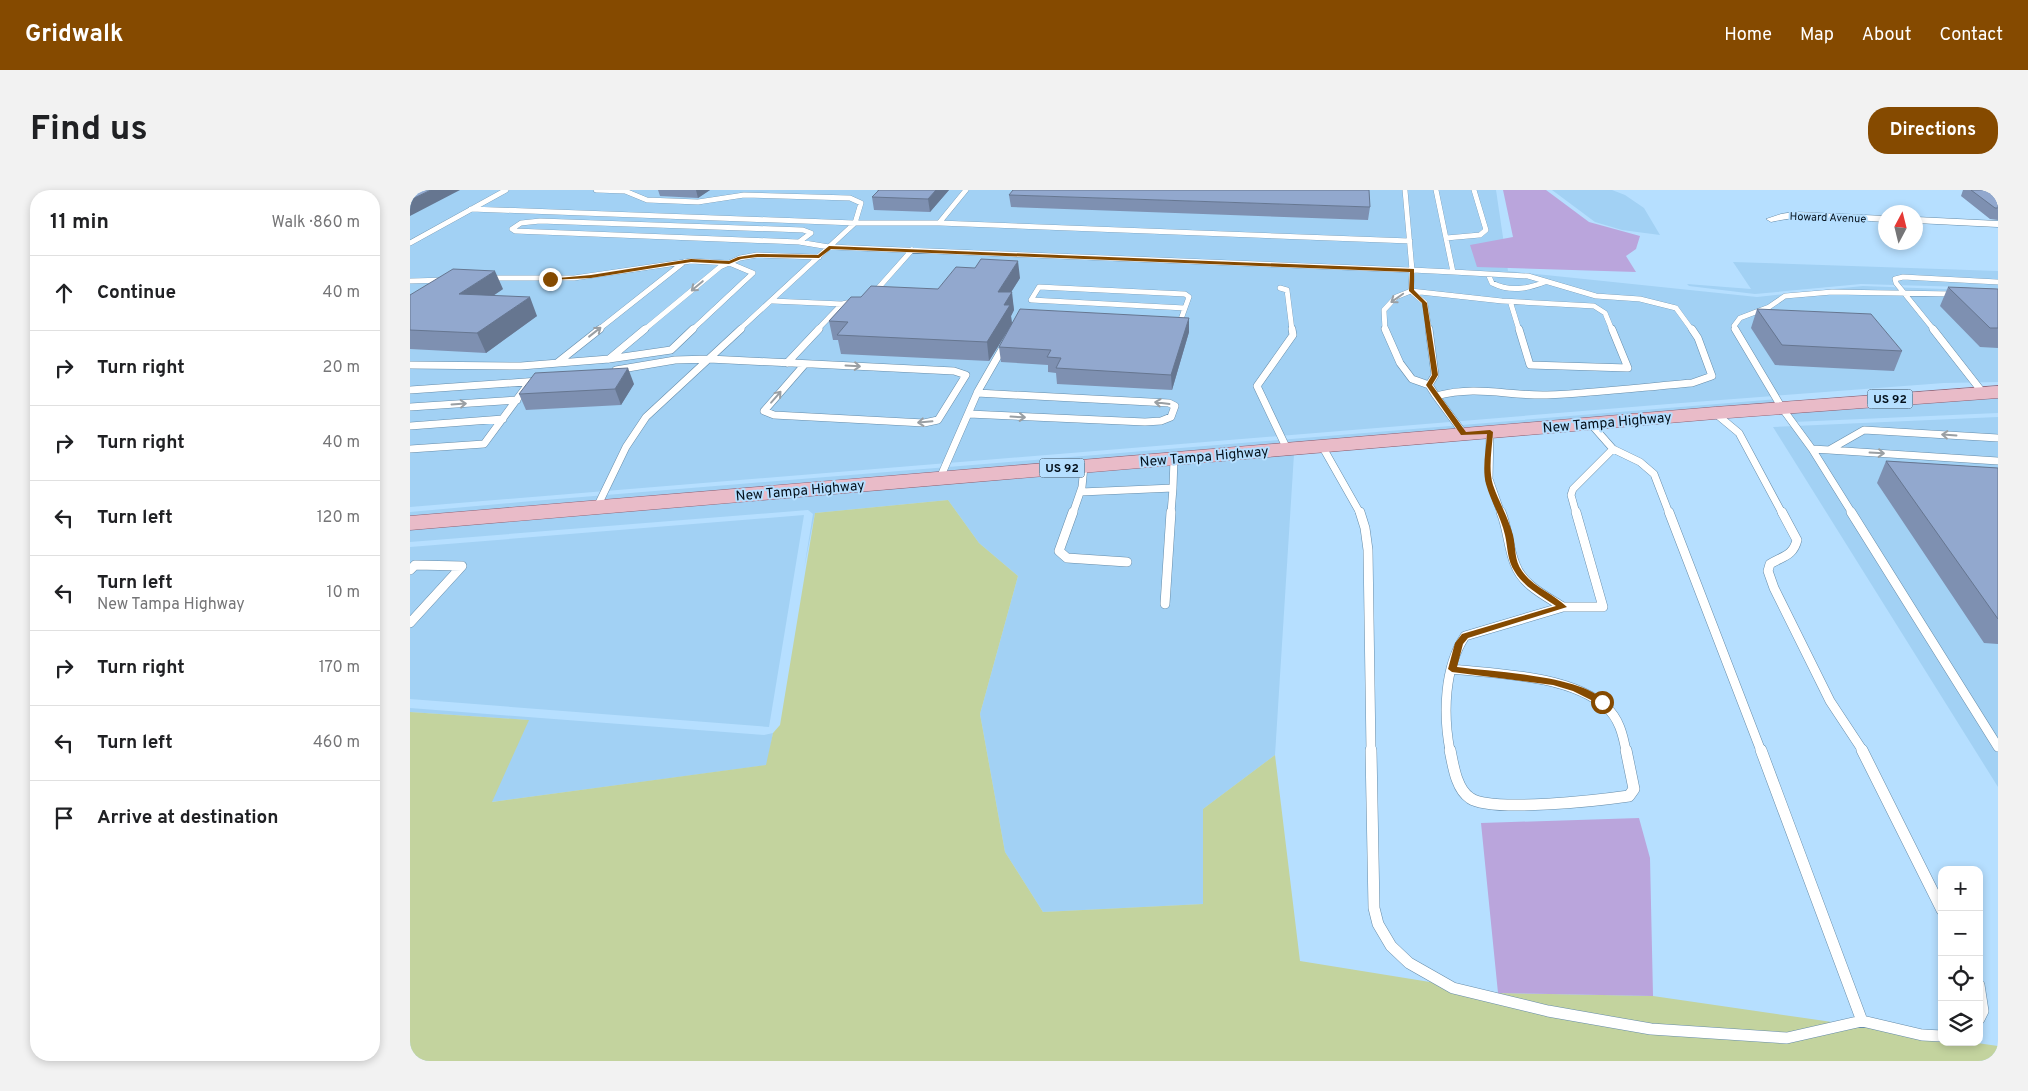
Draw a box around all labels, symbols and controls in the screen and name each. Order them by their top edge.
text: Gridwalk [25,20,123,50]
text: Home [1724,24,1772,47]
text: Map [1800,24,1834,47]
text: About [1862,24,1911,47]
text: Contact [1939,24,2003,47]
button: Directions [1868,107,1998,154]
text: Find us [30,108,148,152]
north arrow [1878,205,1923,250]
text: 11 min [50,209,109,236]
street label: Howard Avenue [1789,210,1867,226]
text: Walk · 860 m [271,213,360,233]
route end [539,268,562,291]
icon: ahead [50,279,78,307]
text: Continue [97,281,176,305]
one-way arrow [691,281,704,292]
text: 40 m [322,283,360,303]
one-way arrow [1390,293,1404,303]
one-way arrow [588,327,601,338]
icon: right [50,354,78,382]
text: Turn right [97,356,185,380]
text: 20 m [323,358,360,378]
one-way arrow [845,362,861,371]
road number: US 92 [1868,390,1912,408]
one-way arrow [770,391,781,404]
one-way arrow [1155,398,1171,408]
one-way arrow [450,400,466,409]
street label: New Tampa Highway [1542,409,1672,438]
one-way arrow [1009,412,1025,421]
one-way arrow [917,417,933,427]
icon: right [50,429,78,457]
text: Turn right [97,431,185,455]
one-way arrow [1942,431,1958,440]
text: 40 m [322,433,360,453]
street label: New Tampa Highway [1139,443,1269,472]
one-way arrow [1869,448,1885,457]
road number: US 92 [1040,458,1084,478]
street label: New Tampa Highway [735,477,865,506]
icon: left [50,504,78,532]
text: Turn left [97,506,173,530]
text: 120 m [317,508,360,528]
text: Turn left [97,571,173,595]
icon: left [50,579,78,607]
text: 10 m [326,583,360,603]
text: New Tampa Highway [97,595,245,615]
icon: right [50,654,78,682]
text: Turn right [97,656,185,680]
text: 170 m [319,658,360,678]
route start [1591,691,1614,714]
icon: left [50,729,78,757]
text: Turn left [97,731,173,755]
text: 460 m [313,733,360,753]
icon: arrive [50,804,78,832]
text: Arrive at destination [97,806,278,830]
map controls [1938,866,1983,1046]
button: + [1938,866,1983,911]
button: − [1938,911,1983,956]
button: locate [1938,956,1983,1001]
button: layers [1938,1001,1983,1046]

